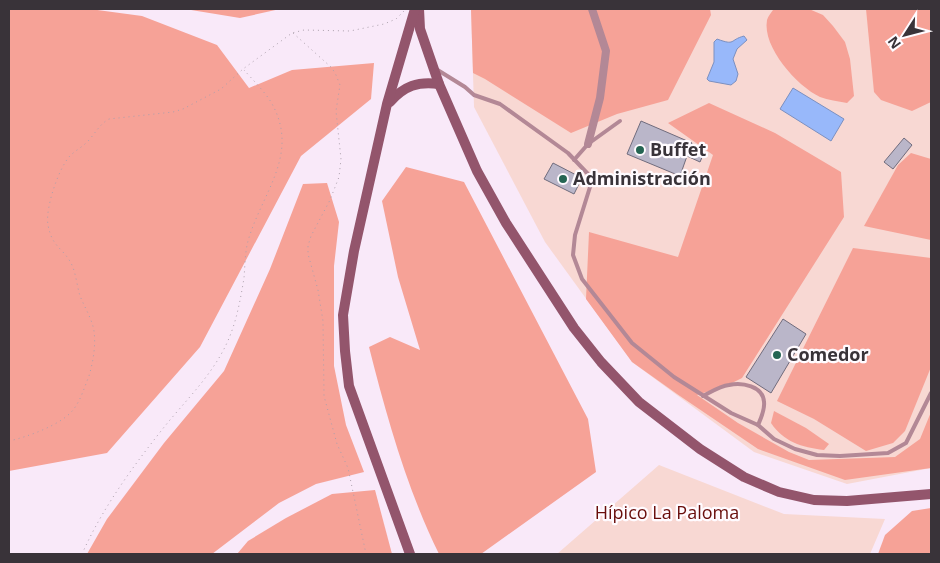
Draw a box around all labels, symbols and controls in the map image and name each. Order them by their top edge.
north arrow [880,10,930,60]
text: N [883,33,905,53]
place label: Buffet [650,137,706,161]
marker: Buffet [634,144,646,156]
place label: Administración [573,166,711,190]
marker: Administración [557,173,569,185]
place label: Comedor [787,342,869,366]
marker: Comedor [771,349,783,361]
park label: Hípico La Paloma [595,500,739,524]

